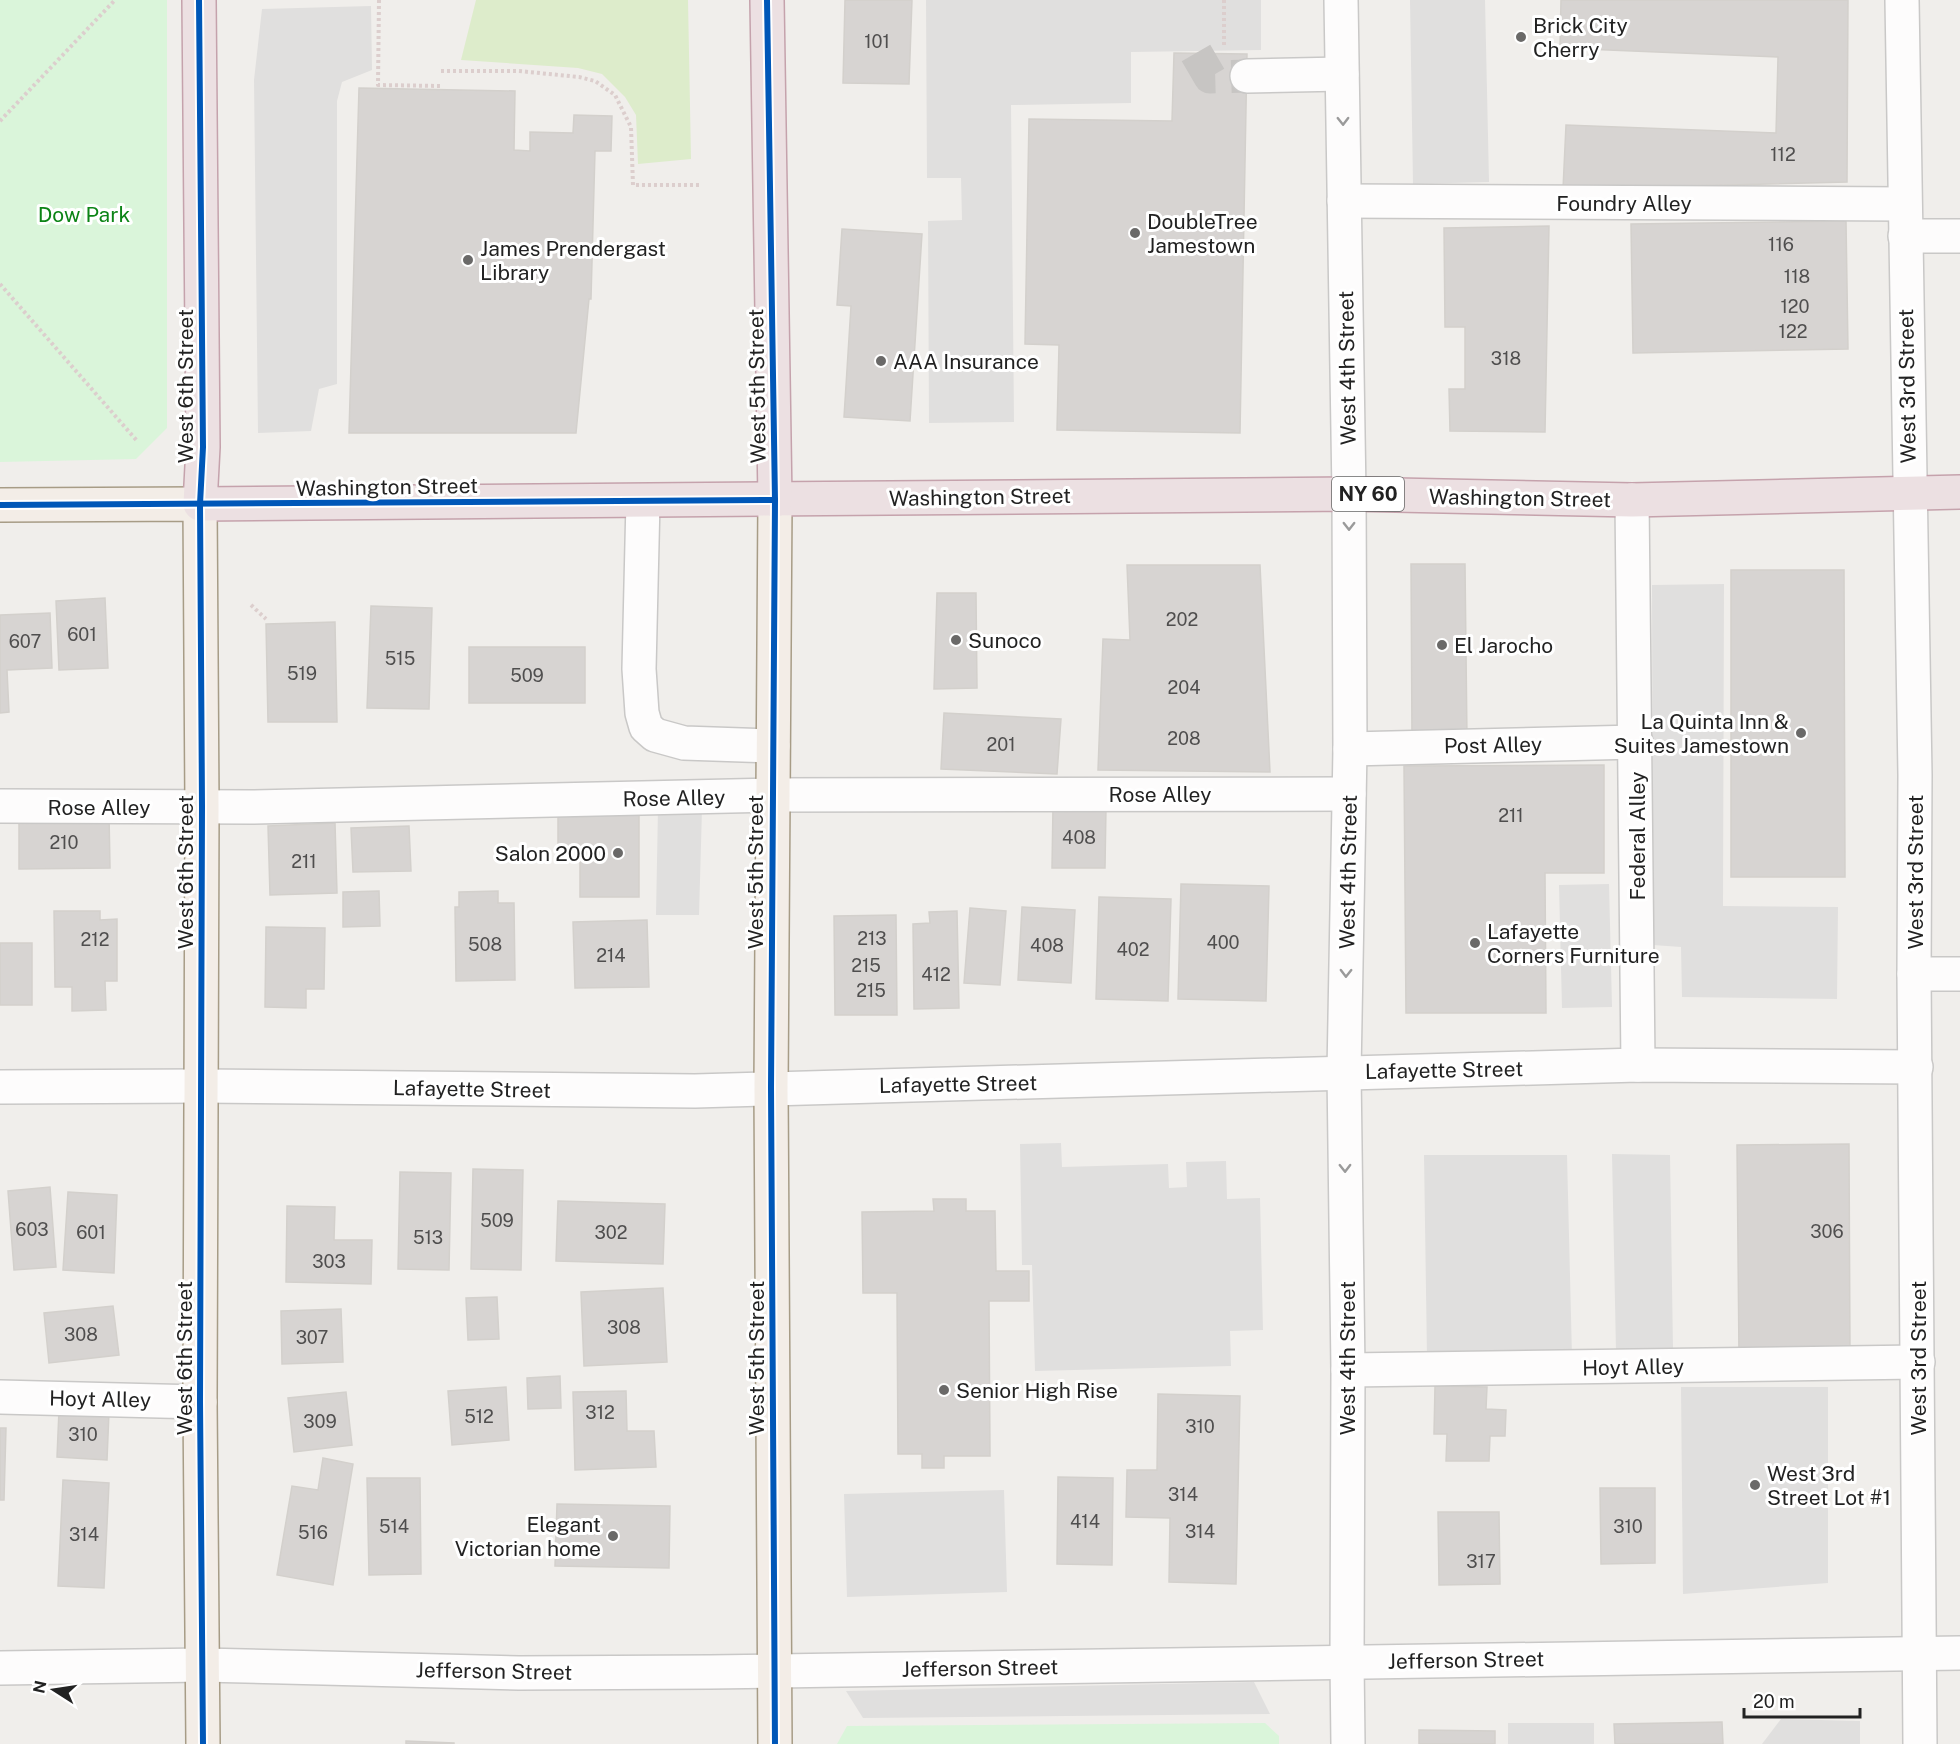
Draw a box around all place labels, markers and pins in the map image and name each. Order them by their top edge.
place label: Brick City Cherry [1533,13,1628,62]
marker: Brick City Cherry [1514,30,1528,44]
place label: DoubleTree Jamestown [1147,209,1258,258]
marker: DoubleTree Jamestown [1128,226,1142,240]
place label: James Prendergast Library [480,236,666,285]
marker: James Prendergast Library [461,253,475,267]
place label: AAA Insurance [893,349,1039,374]
marker: AAA Insurance [874,354,888,368]
place label: Sunoco [968,628,1042,653]
marker: Sunoco [949,633,963,647]
place label: El Jarocho [1454,633,1553,658]
marker: El Jarocho [1435,638,1449,652]
place label: La Quinta Inn & Suites Jamestown [1614,709,1789,758]
marker: La Quinta Inn & Suites Jamestown [1794,726,1808,740]
place label: Salon 2000 [495,841,606,866]
marker: Salon 2000 [611,846,625,860]
place label: Lafayette Corners Furniture [1487,919,1660,968]
marker: Lafayette Corners Furniture [1468,936,1482,950]
place label: Senior High Rise [956,1378,1118,1403]
marker: Senior High Rise [937,1383,951,1397]
place label: West 3rd Street Lot #1 [1767,1461,1891,1510]
marker: West 3rd Street Lot #1 [1748,1478,1762,1492]
place label: Elegant Victorian home [455,1512,601,1561]
marker: Elegant Victorian home [606,1529,620,1543]

